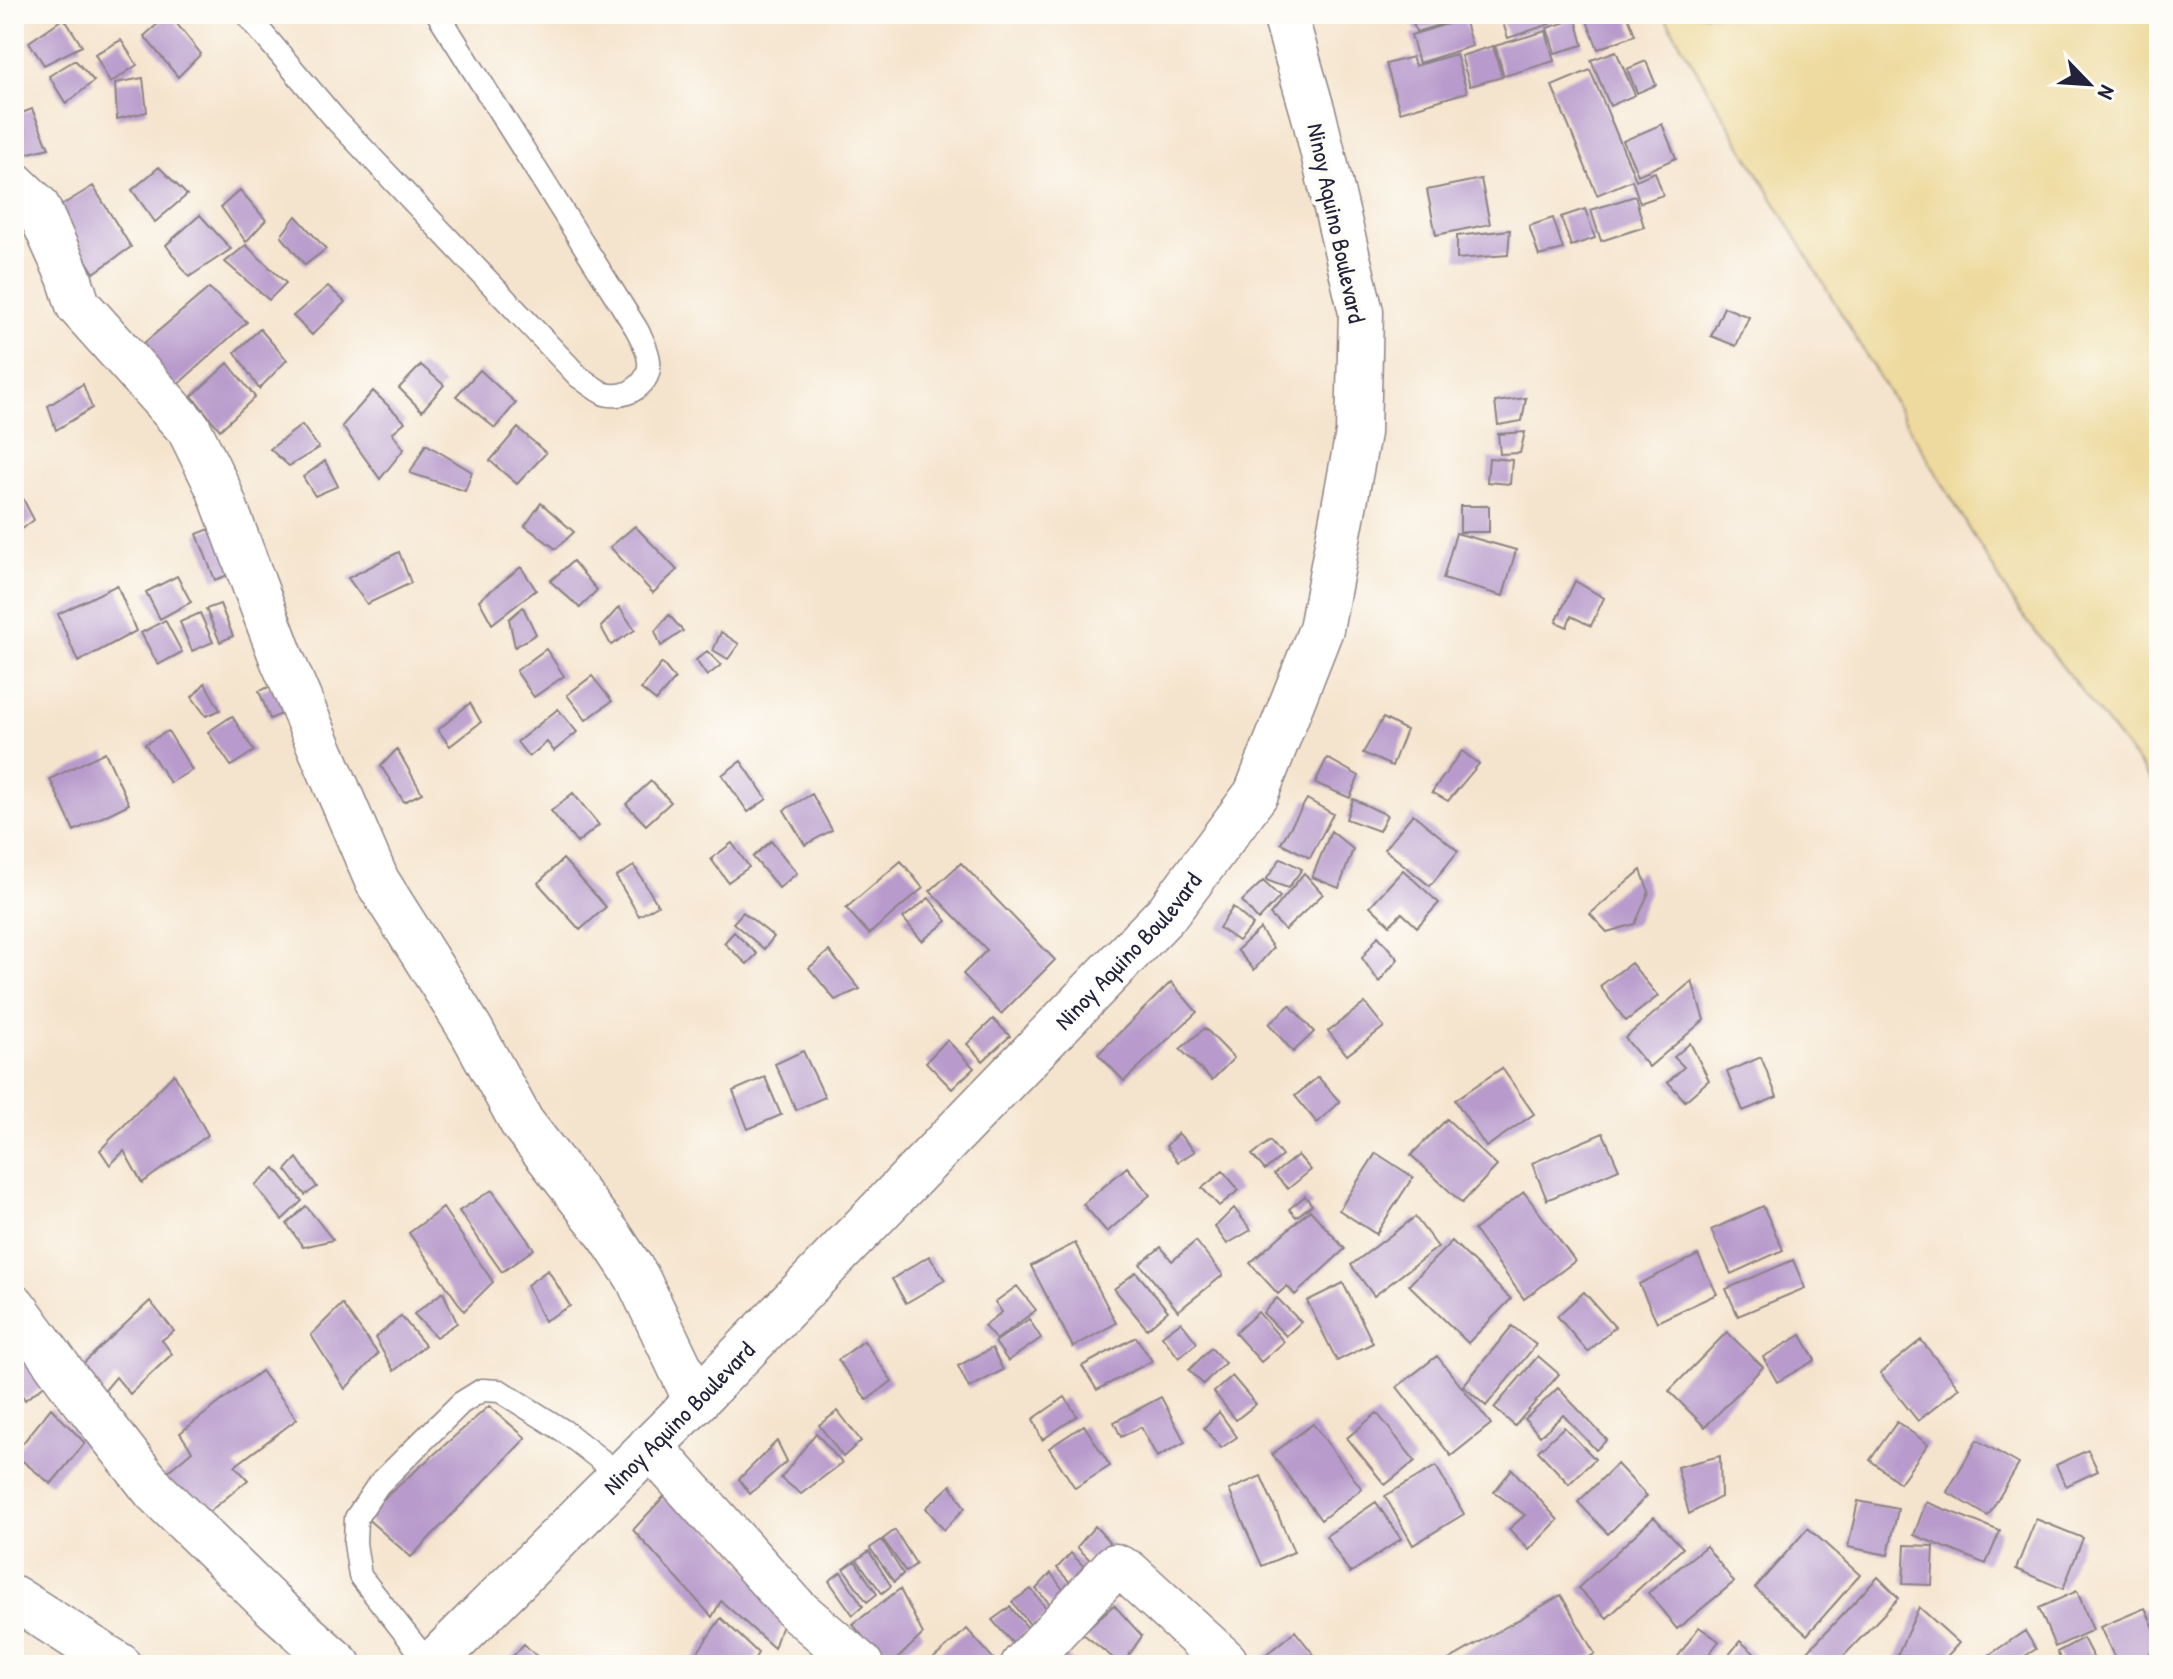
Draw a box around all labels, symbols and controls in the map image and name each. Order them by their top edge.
north arrow [2049,44,2129,124]
text: N [2091,81,2123,104]
street label: Ninoy Aquino Boulevard [1300,120,1374,326]
street label: Ninoy Aquino Boulevard [1047,866,1208,1036]
street label: Ninoy Aquino Boulevard [596,1334,761,1501]

